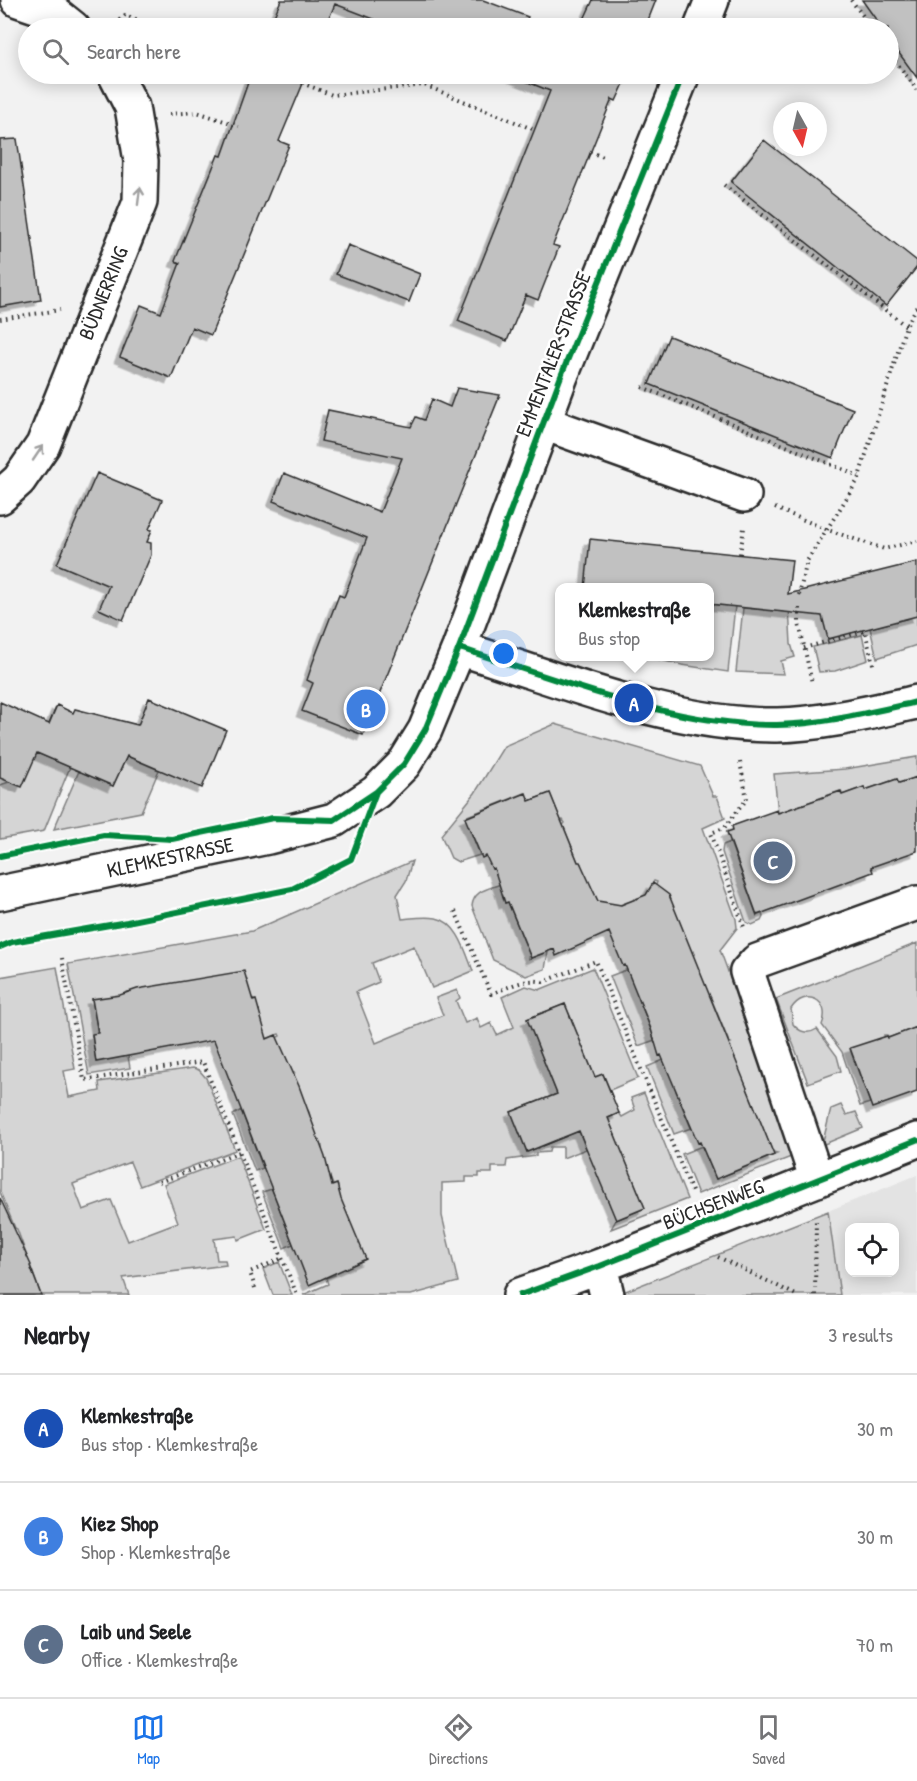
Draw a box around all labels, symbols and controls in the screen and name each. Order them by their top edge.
search box [18,18,899,84]
icon: search [39,35,72,68]
text: Search here [87,36,181,66]
north arrow [773,102,827,156]
one-way arrow [134,187,145,207]
street label: BÜDNERRING [71,242,135,344]
street label: EMMENTALER STRASSE [508,268,598,440]
one-way arrow [31,444,44,461]
popup [555,583,714,661]
text: Klemkestraße [578,594,691,624]
text: Bus stop [578,624,640,651]
your location [489,639,518,668]
pin: A [614,680,654,726]
pin: B [346,686,386,732]
street label: KLEMKESTRASSE [104,829,236,885]
pin: C [754,838,792,884]
street label: BÜCHSENWEG [658,1171,768,1237]
map controls [845,1223,899,1277]
button: locate [845,1223,899,1277]
text: Nearby [24,1317,90,1352]
text: 3 results [828,1321,893,1348]
text: Klemkestraße [81,1400,194,1430]
text: A [39,1415,48,1442]
text: 30 m [857,1415,893,1442]
text: Bus stop · Klemkestraße [81,1430,258,1457]
text: Kiez Shop [81,1508,158,1538]
text: B [38,1523,49,1550]
text: 30 m [857,1523,893,1550]
text: Shop · Klemkestraße [81,1538,231,1565]
text: Laib und Seele [81,1616,191,1646]
text: C [38,1631,49,1658]
text: 70 m [856,1631,893,1658]
text: Office · Klemkestraße [81,1646,238,1673]
tab: Map [132,1711,165,1769]
tab: Directions [429,1711,488,1769]
tab: Saved [752,1711,785,1769]

